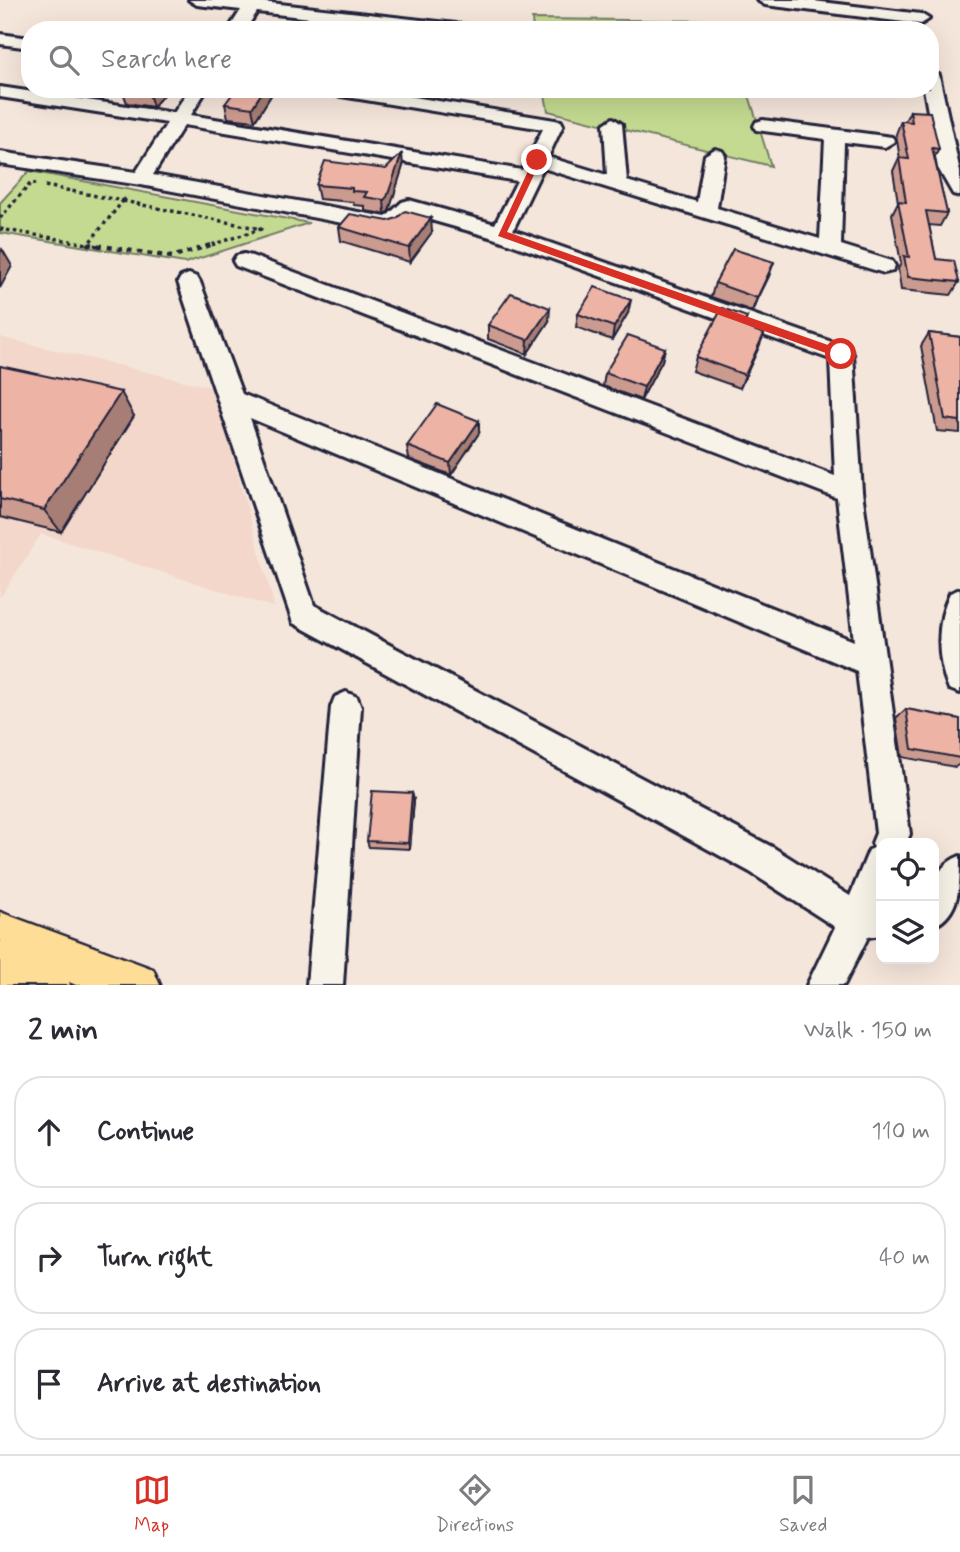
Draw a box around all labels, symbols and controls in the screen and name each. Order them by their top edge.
search box [21,21,939,98]
icon: search [45,41,83,79]
text: Search here [101,43,232,77]
route end [521,144,552,175]
route start [825,338,856,369]
map controls [876,838,939,964]
button: locate [876,838,939,901]
button: layers [876,901,939,964]
text: 2 min [28,1011,98,1050]
text: Walk · 150 m [804,1016,932,1046]
icon: ahead [30,1113,68,1151]
text: Continue [97,1115,194,1149]
text: 110 m [871,1117,930,1147]
icon: right [30,1239,68,1277]
text: Turn right [97,1241,213,1275]
text: 40 m [879,1243,930,1273]
icon: arrive [30,1365,68,1403]
text: Arrive at destination [97,1367,321,1401]
tab: Map [133,1471,171,1538]
tab: Directions [436,1471,514,1538]
tab: Saved [779,1471,827,1538]

